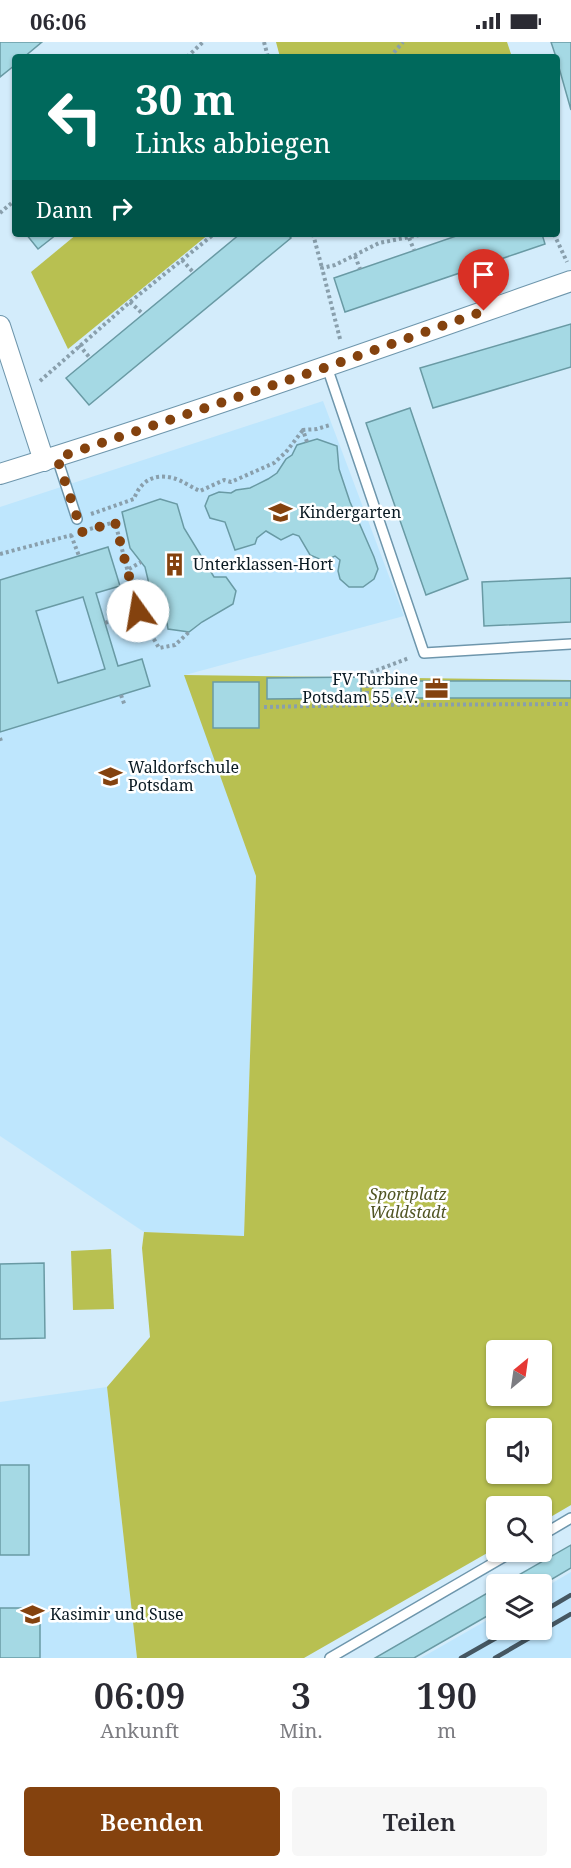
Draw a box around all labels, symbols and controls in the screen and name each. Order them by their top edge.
text: 06:06 [30,6,86,36]
text: 30 m [135,70,235,127]
icon: left [36,78,114,156]
text: Links abbiegen [135,124,331,161]
icon: right [105,192,138,225]
text: Dann [36,194,93,224]
pin [458,249,509,311]
icon: arrive [467,258,500,291]
school or university icon: Kindergarten [268,499,294,525]
place label: Kindergarten [299,501,401,523]
building icon: Unterklassen-Hort [162,551,188,577]
place label: Unterklassen-Hort [193,553,334,575]
position arrow [106,579,170,643]
place label: FV Turbine Potsdam 55 e.V. [302,668,418,708]
office icon: FV Turbine Potsdam 55 e.V. [423,675,449,701]
place label: Waldorfschule Potsdam [128,756,239,796]
school or university icon: Waldorfschule Potsdam [97,763,123,789]
park label: Sportplatz Waldstadt [369,1183,447,1223]
north arrow [486,1340,552,1406]
map controls [486,1340,552,1640]
button: sound [486,1418,552,1484]
button: search [486,1496,552,1562]
button: layers [486,1574,552,1640]
school or university icon: Kasimir und Suse [19,1601,45,1627]
place label: Kasimir und Suse [50,1603,184,1625]
text: 06:09 [94,1671,186,1720]
text: 3 [291,1671,311,1720]
text: 190 [416,1671,477,1720]
text: Ankunft [100,1717,179,1744]
text: Min. [279,1717,322,1744]
text: m [437,1717,456,1744]
button: Beenden [24,1787,280,1856]
button: Teilen [292,1787,547,1856]

